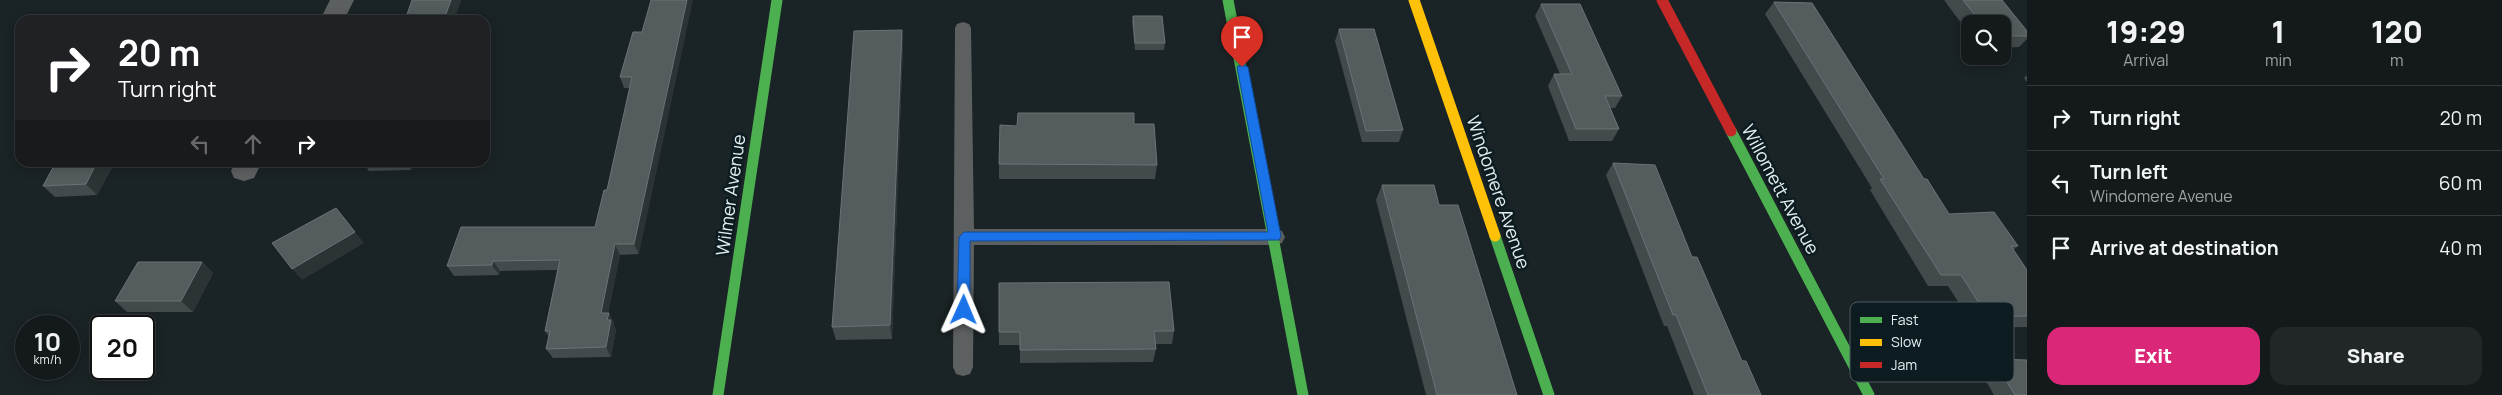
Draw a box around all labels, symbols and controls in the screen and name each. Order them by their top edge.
text: 19:29 [2106,11,2186,52]
text: 1 [2272,11,2285,52]
text: 120 [2371,11,2423,52]
map controls [1961,15,2011,65]
button: search [1961,15,2011,65]
pin [1221,16,1263,67]
icon: arrive [1228,23,1256,51]
text: 20 m [118,29,200,77]
icon: right [35,35,100,100]
text: Arrival [2123,49,2169,71]
text: min [2265,49,2292,71]
text: m [2390,49,2404,71]
text: Turn right [118,74,216,104]
icon: right [2047,104,2075,132]
text: Turn right [2090,105,2180,131]
text: 20 m [2440,105,2482,131]
street label: Windomere Avenue [1462,112,1536,272]
street label: Willomett Avenue [1737,120,1825,258]
icon: left [186,130,214,158]
icon: ahead [239,130,267,158]
icon: right [292,130,320,158]
street label: Wilmer Avenue [710,133,750,257]
text: Turn left [2090,159,2168,185]
icon: left [2047,169,2075,197]
text: 60 m [2439,170,2482,196]
text: Windomere Avenue [2090,185,2233,207]
icon: arrive [2047,234,2075,262]
text: Arrive at destination [2090,235,2279,261]
text: 40 m [2439,235,2482,261]
position arrow [937,283,989,335]
legend [1850,302,2014,382]
text: Fast [1891,310,1919,329]
speed limit sign: 20 [90,315,155,380]
text: 10 [34,324,61,359]
button: Exit [2047,327,2260,385]
button: Share [2270,327,2482,385]
text: Slow [1891,332,1922,351]
text: km/h [34,351,61,368]
text: Jam [1891,355,1917,374]

